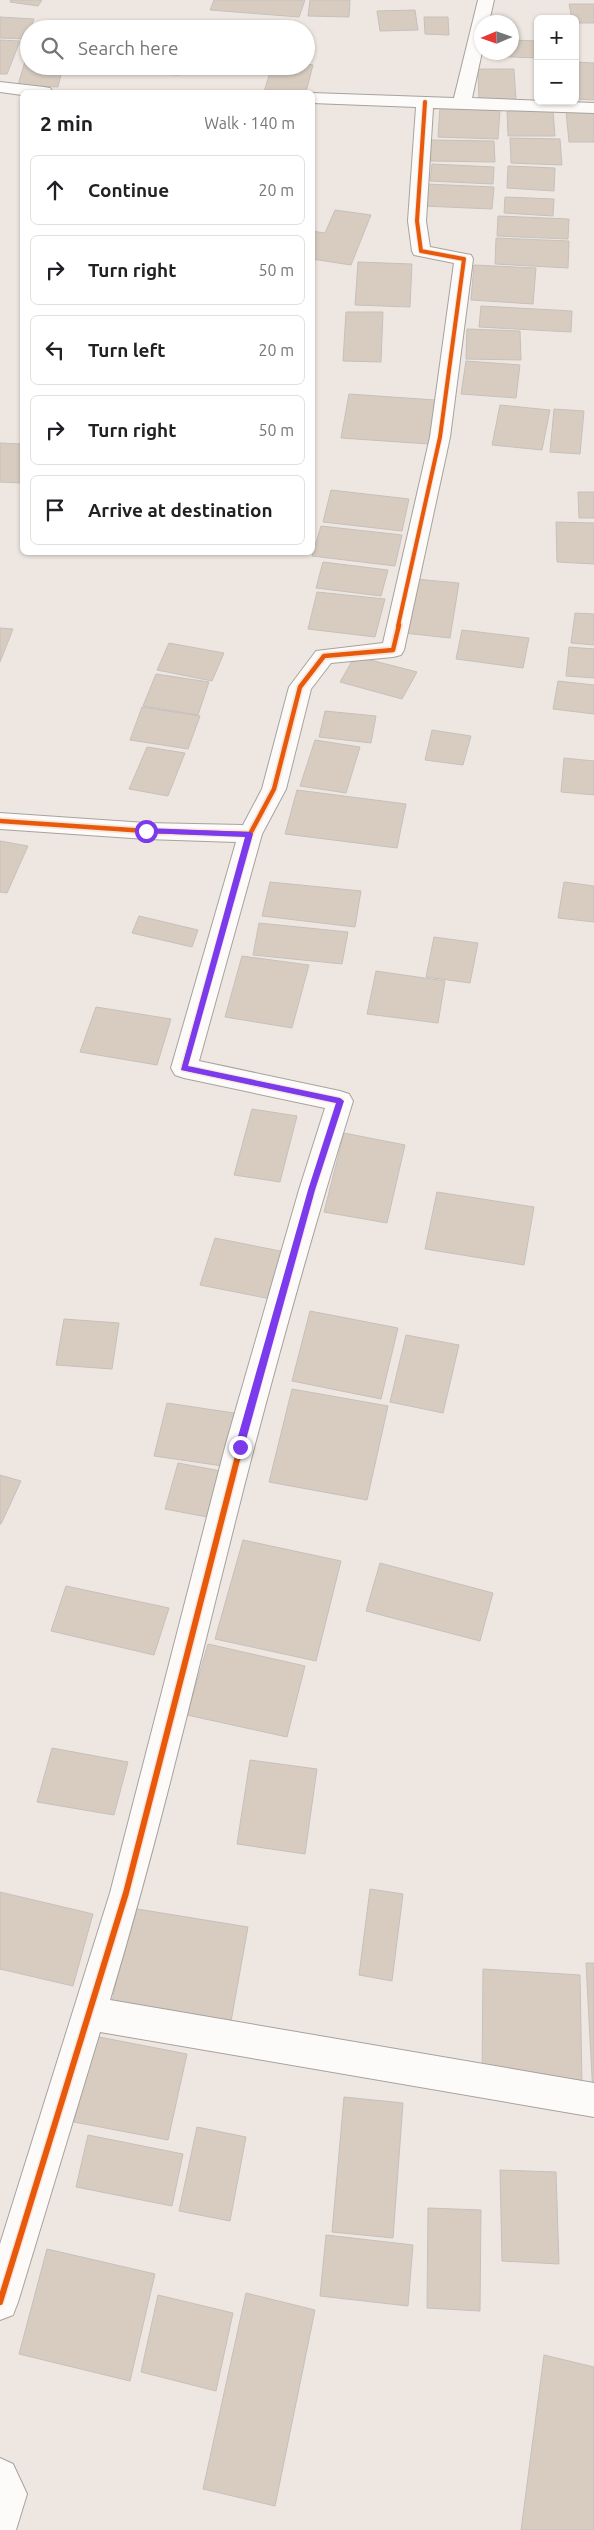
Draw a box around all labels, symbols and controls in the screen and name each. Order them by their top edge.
north arrow [474,15,519,60]
map controls [534,15,579,105]
button: + [534,15,579,60]
search box [20,20,315,75]
icon: search [38,34,66,62]
text: Search here [78,37,178,59]
button: − [534,60,579,105]
text: 2 min [40,111,93,135]
text: Walk · 140 m [204,114,295,132]
icon: ahead [41,176,69,204]
text: Continue [88,179,169,201]
text: 20 m [258,181,294,199]
icon: right [41,256,69,284]
text: Turn right [88,259,176,281]
text: 50 m [258,261,294,279]
icon: left [41,336,69,364]
text: Turn left [88,339,166,361]
text: 20 m [258,341,294,359]
icon: right [41,416,69,444]
text: Turn right [88,419,176,441]
text: 50 m [258,421,294,439]
icon: arrive [41,496,69,524]
text: Arrive at destination [88,499,273,521]
route start [135,820,158,843]
route end [229,1436,252,1459]

